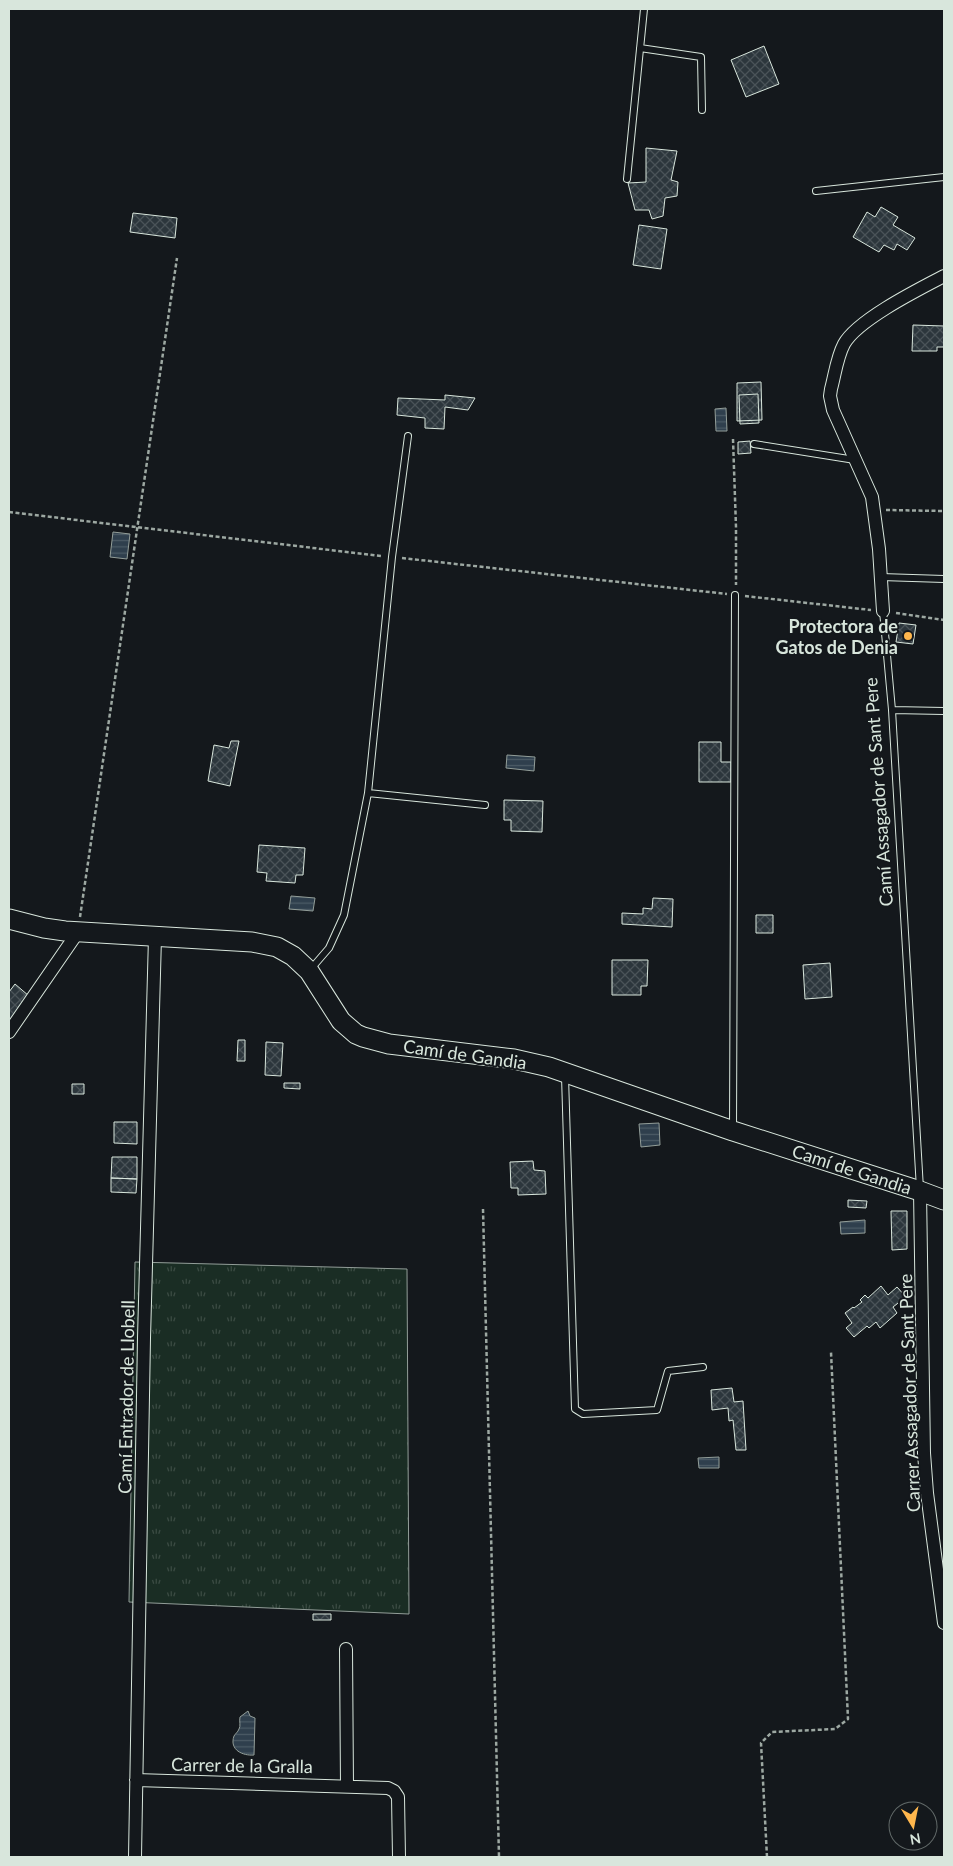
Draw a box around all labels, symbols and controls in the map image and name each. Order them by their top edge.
place label: Protectora de Gatos de Denia [775,615,898,658]
marker: Protectora de Gatos de Denia [902,630,914,642]
street label: Camí Assagador de Sant Pere [859,677,897,907]
street label: Camí de Gandia [402,1034,528,1074]
street label: Camí de Gandia [789,1139,915,1199]
street label: Carrer Assagador de Sant Pere [894,1273,924,1513]
street label: Camí Entrador de Llobell [113,1300,139,1494]
street label: Carrer de la Gralla [171,1753,313,1777]
north arrow [888,1801,938,1851]
text: N [909,1830,922,1849]

